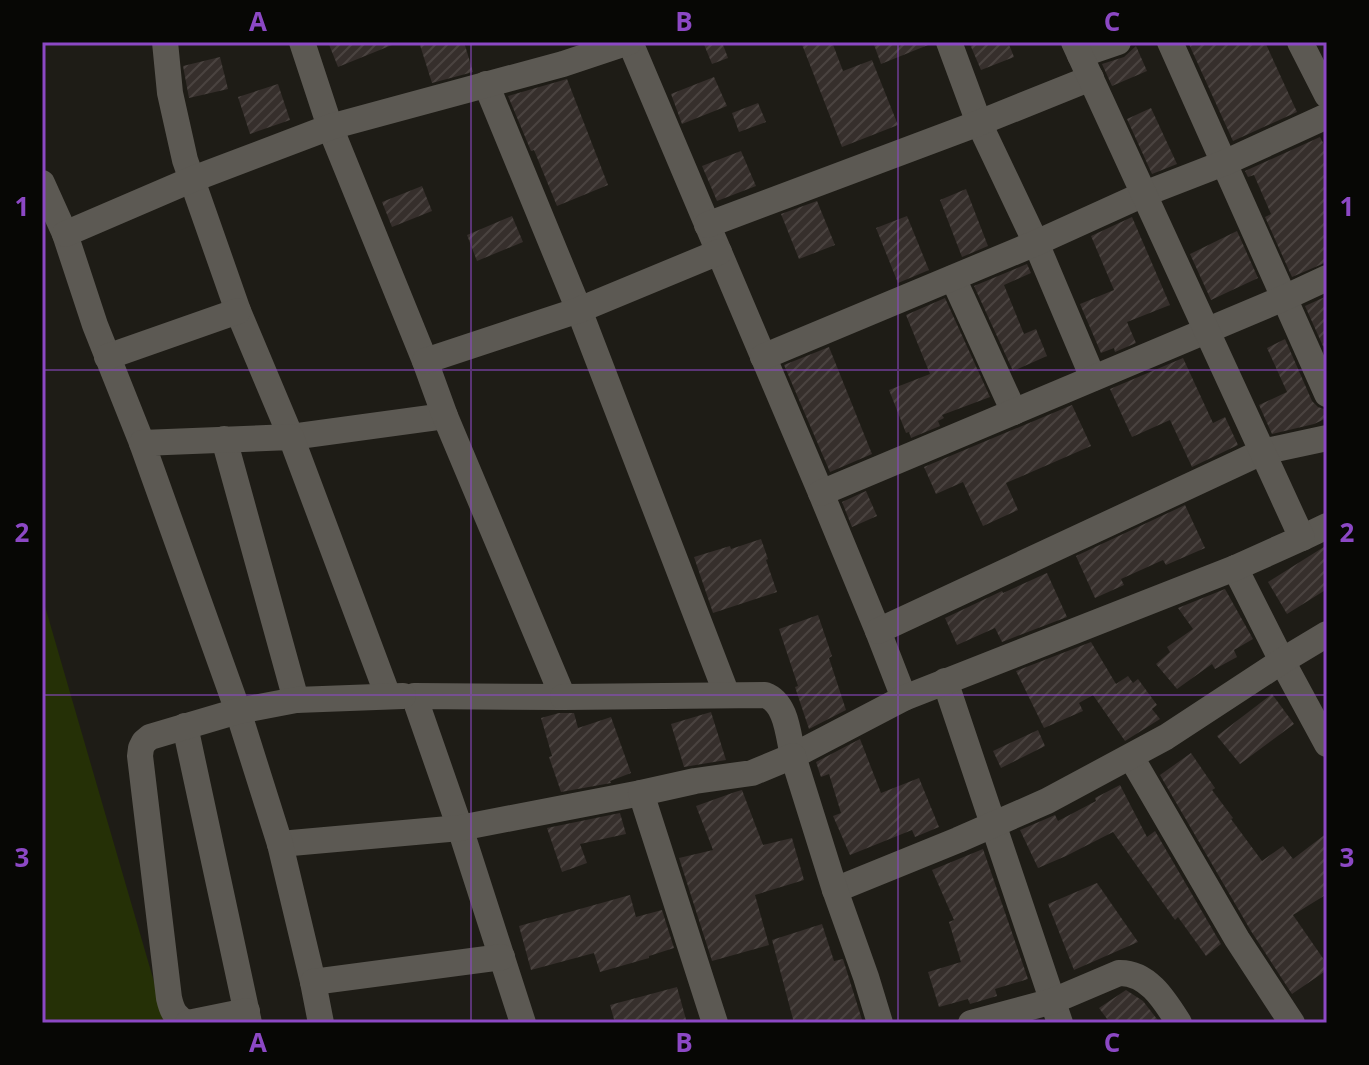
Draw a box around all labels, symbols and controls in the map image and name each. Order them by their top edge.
text: A [249,3,267,39]
text: B [675,3,693,39]
text: C [1104,3,1120,39]
text: 1 [15,188,29,224]
text: 1 [1340,188,1354,224]
text: 2 [15,514,30,550]
text: 2 [1340,514,1355,550]
text: 3 [15,839,29,875]
text: 3 [1340,839,1354,875]
text: A [249,1024,267,1060]
text: B [675,1024,693,1060]
text: C [1104,1024,1120,1060]

